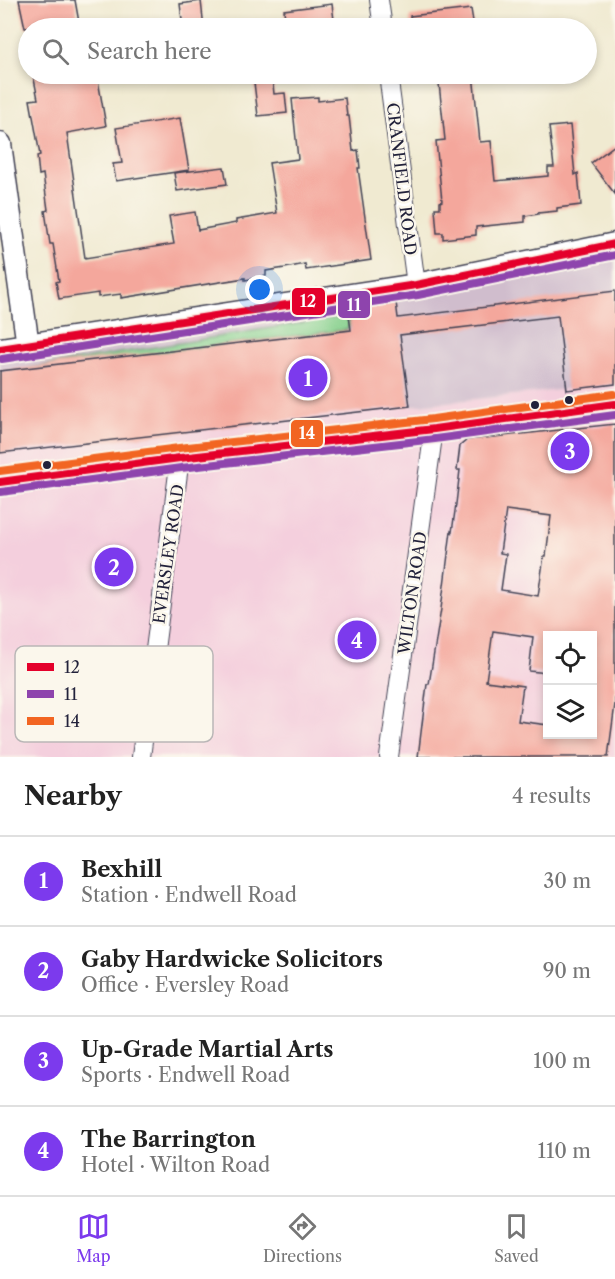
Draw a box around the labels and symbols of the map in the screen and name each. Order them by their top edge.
street label: CRANFIELD ROAD [383,102,421,256]
your location [245,275,274,304]
line badge: 12 [291,287,326,316]
line badge: 11 [337,290,371,319]
text: 12 [300,291,316,311]
text: 11 [347,295,362,315]
pin: 1 [288,356,328,400]
unlabelled marker [563,394,575,406]
unlabelled marker [529,399,541,411]
line badge: 14 [290,419,324,448]
text: 14 [299,423,315,443]
pin: 3 [550,428,590,474]
unlabelled marker [41,459,53,471]
street label: EVERSLEY ROAD [148,483,188,625]
street label: WILTON ROAD [393,530,431,657]
pin: 2 [94,544,134,590]
pin: 4 [338,618,376,662]
legend [15,646,213,742]
text: 12 [64,657,80,677]
text: 11 [64,684,78,704]
text: 14 [64,711,80,731]

